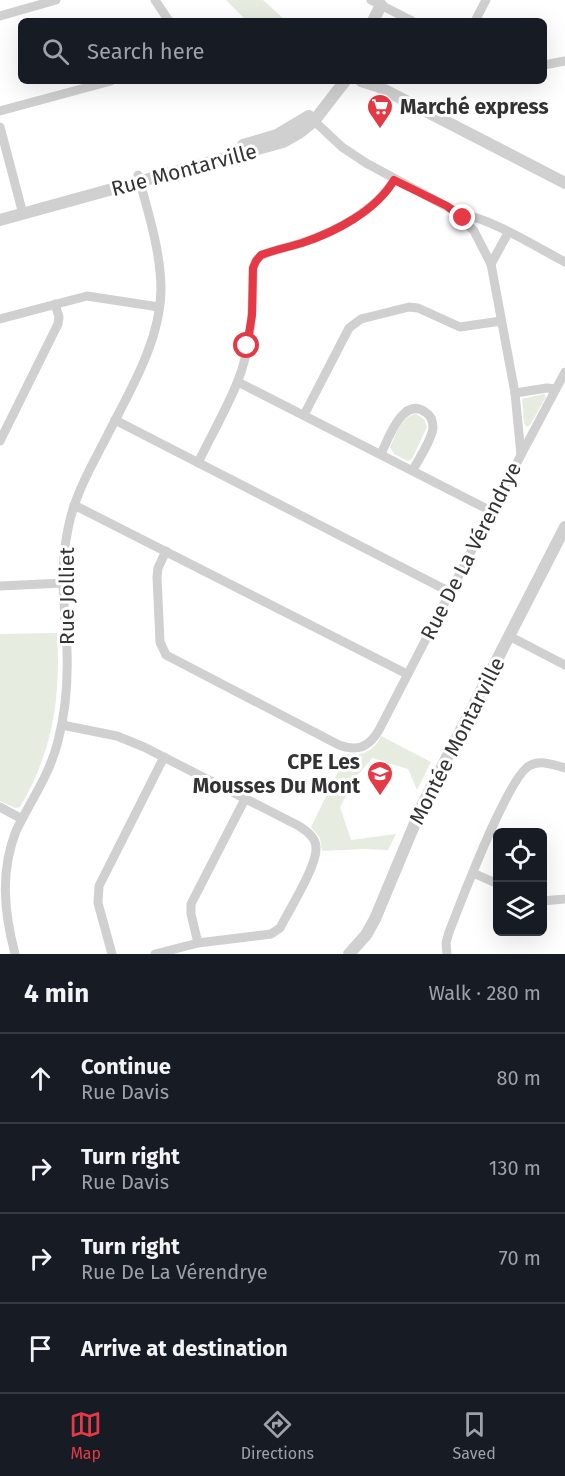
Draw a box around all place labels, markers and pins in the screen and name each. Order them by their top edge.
supermarket icon: Marché express [365,92,395,130]
place label: Marché express [400,94,549,120]
place label: CPE Les Mousses Du Mont [193,749,361,799]
school or university icon: CPE Les Mousses Du Mont [365,759,395,797]

